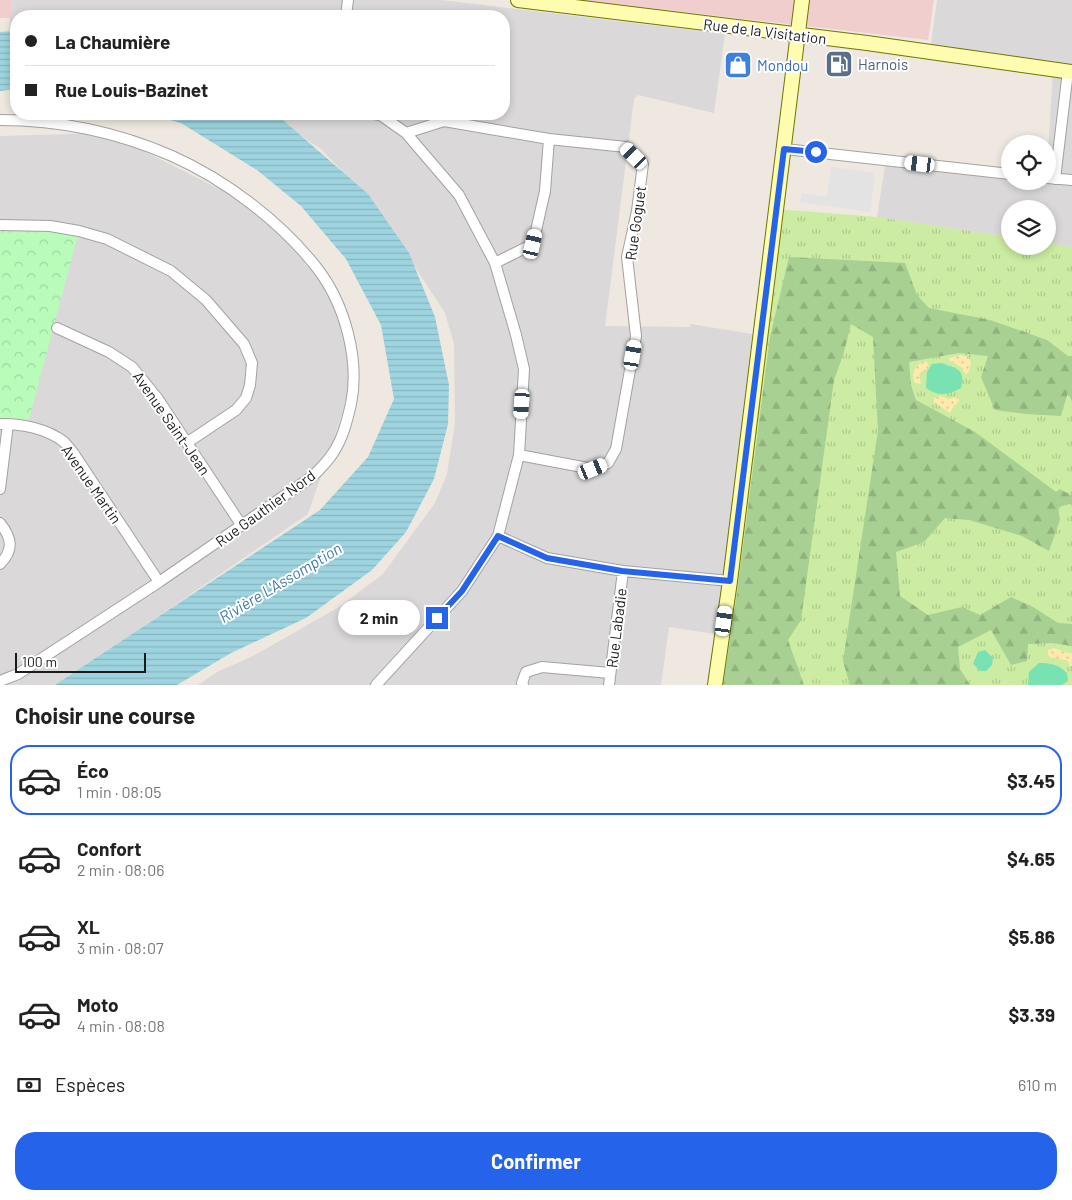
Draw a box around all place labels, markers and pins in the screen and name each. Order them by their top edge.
fuel station icon: Harnois [824,49,854,79]
shop icon: Mondou [723,50,753,80]
place label: Harnois [858,55,908,73]
place label: Mondou [757,56,808,74]

